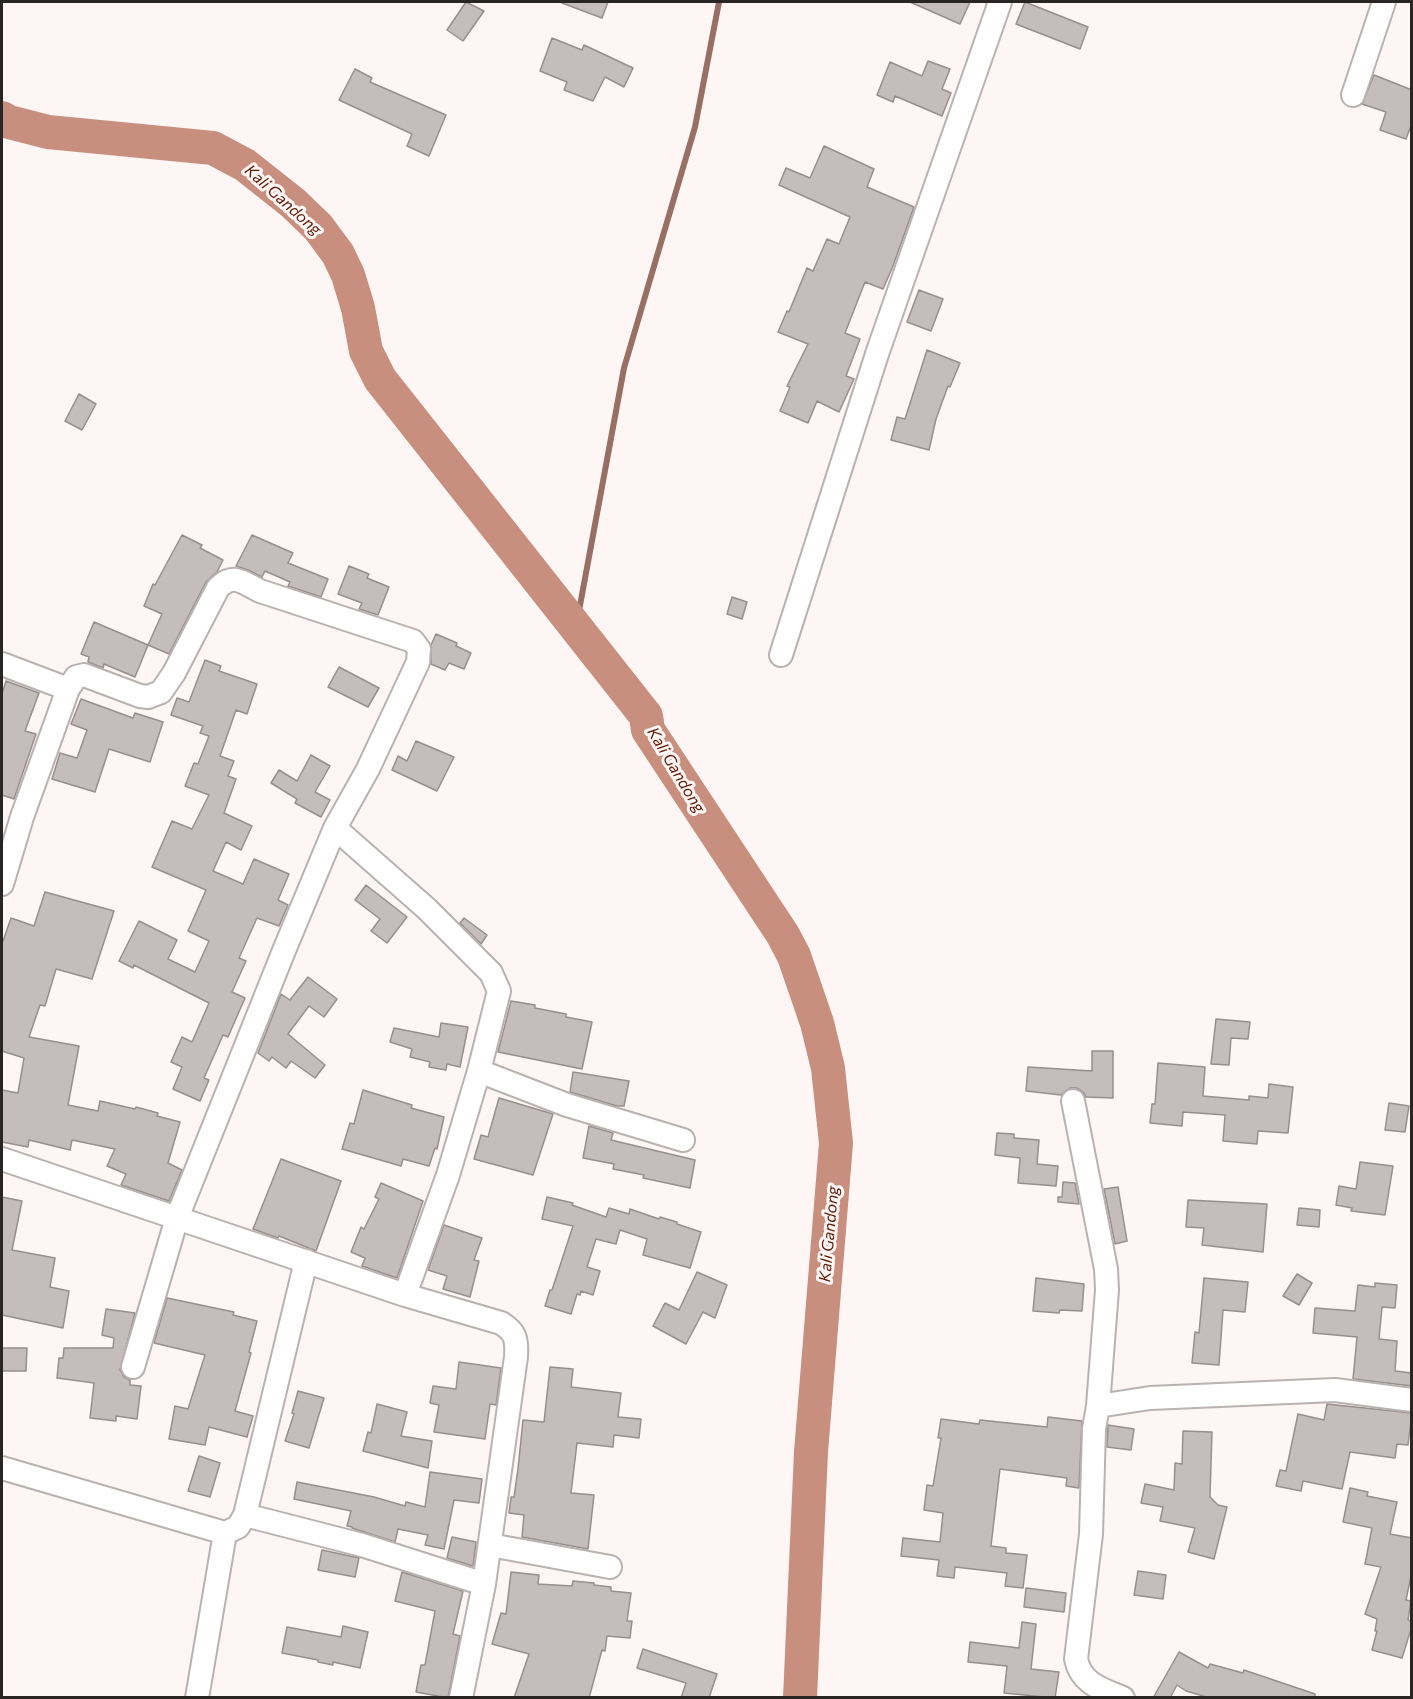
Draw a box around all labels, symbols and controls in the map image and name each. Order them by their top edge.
water label: Kali Gandong [241,161,325,239]
water label: Kali Gandong [643,724,709,816]
water label: Kali Gandong [815,1185,843,1283]

